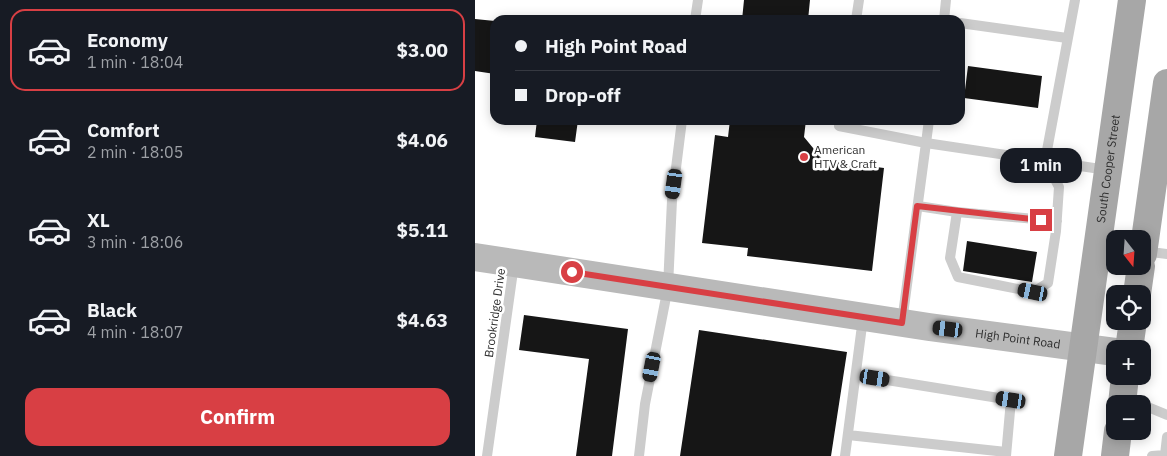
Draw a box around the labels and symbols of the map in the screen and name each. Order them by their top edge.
street label: South Cooper Street [1093,114,1123,224]
place label: American HTV & Craft [814,142,877,171]
callout: 1 min [1000,148,1082,182]
marker: American HTV & Craft [798,151,810,163]
car [664,168,683,200]
route end [1030,209,1052,231]
north arrow [1106,230,1151,275]
route start [561,261,583,283]
street label: Brookridge Drive [481,267,508,358]
car [1016,282,1049,302]
car [932,320,963,338]
street label: High Point Road [974,325,1061,352]
car [641,351,662,383]
car [859,368,890,388]
car [995,390,1026,410]

